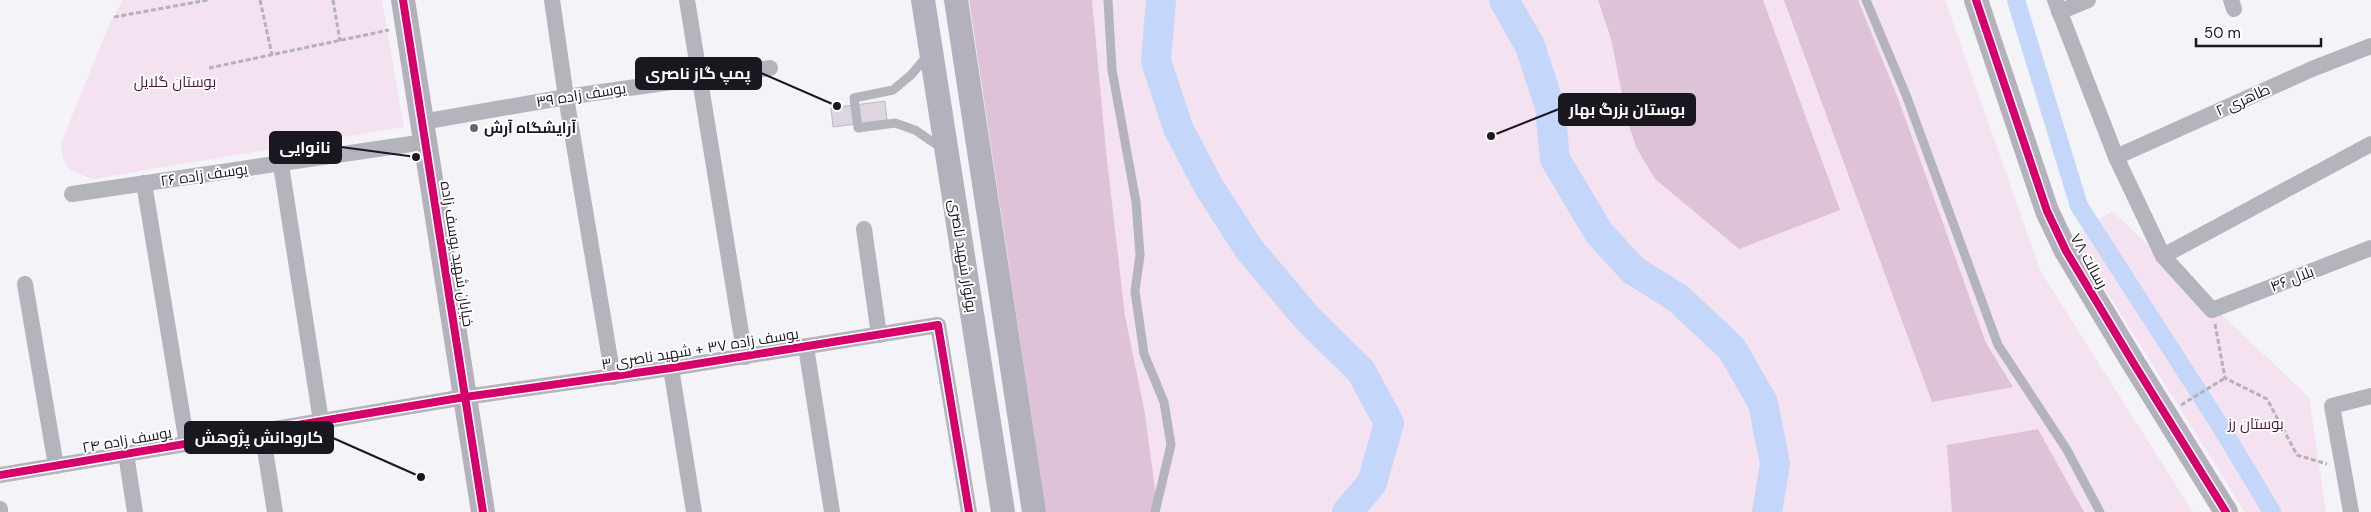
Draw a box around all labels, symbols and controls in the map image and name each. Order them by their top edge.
scale bar [2196,15,2321,47]
text: 50 m [2204,23,2241,43]
callout: پمپ گاز ناصری [636,58,761,89]
text: پمپ گاز ناصری [645,63,751,85]
park label: بوستان گلایل [134,72,216,92]
street label: یوسف زاده ۳۹ [535,78,627,112]
street label: طاهری ۲ [2213,79,2273,121]
callout: بوستان بزرگ بهار [1559,94,1695,125]
text: بوستان بزرگ بهار [1568,99,1685,120]
place label: آرایشگاه آرش [484,118,576,138]
marker: آرایشگاه آرش [468,122,480,134]
callout: نانوایی [270,132,341,163]
text: نانوایی [279,137,331,158]
street label: یوسف زاده ۲۶ [159,159,249,191]
street label: خیابان شهید یوسف زاده [436,180,478,328]
street label: بولوار شهید ناصری [944,198,982,314]
street label: رسالت ۷۸ [2066,230,2112,292]
street label: بلال ۴۶ [2267,262,2317,296]
street label: یوسف زاده ۳۷ + شهید ناصری ۳ [600,324,800,374]
park label: بوستان رز [2227,414,2284,434]
street label: یوسف زاده ۲۴ [81,422,173,458]
callout: کارودانش پژوهش [185,422,333,453]
text: کارودانش پژوهش [195,427,323,449]

